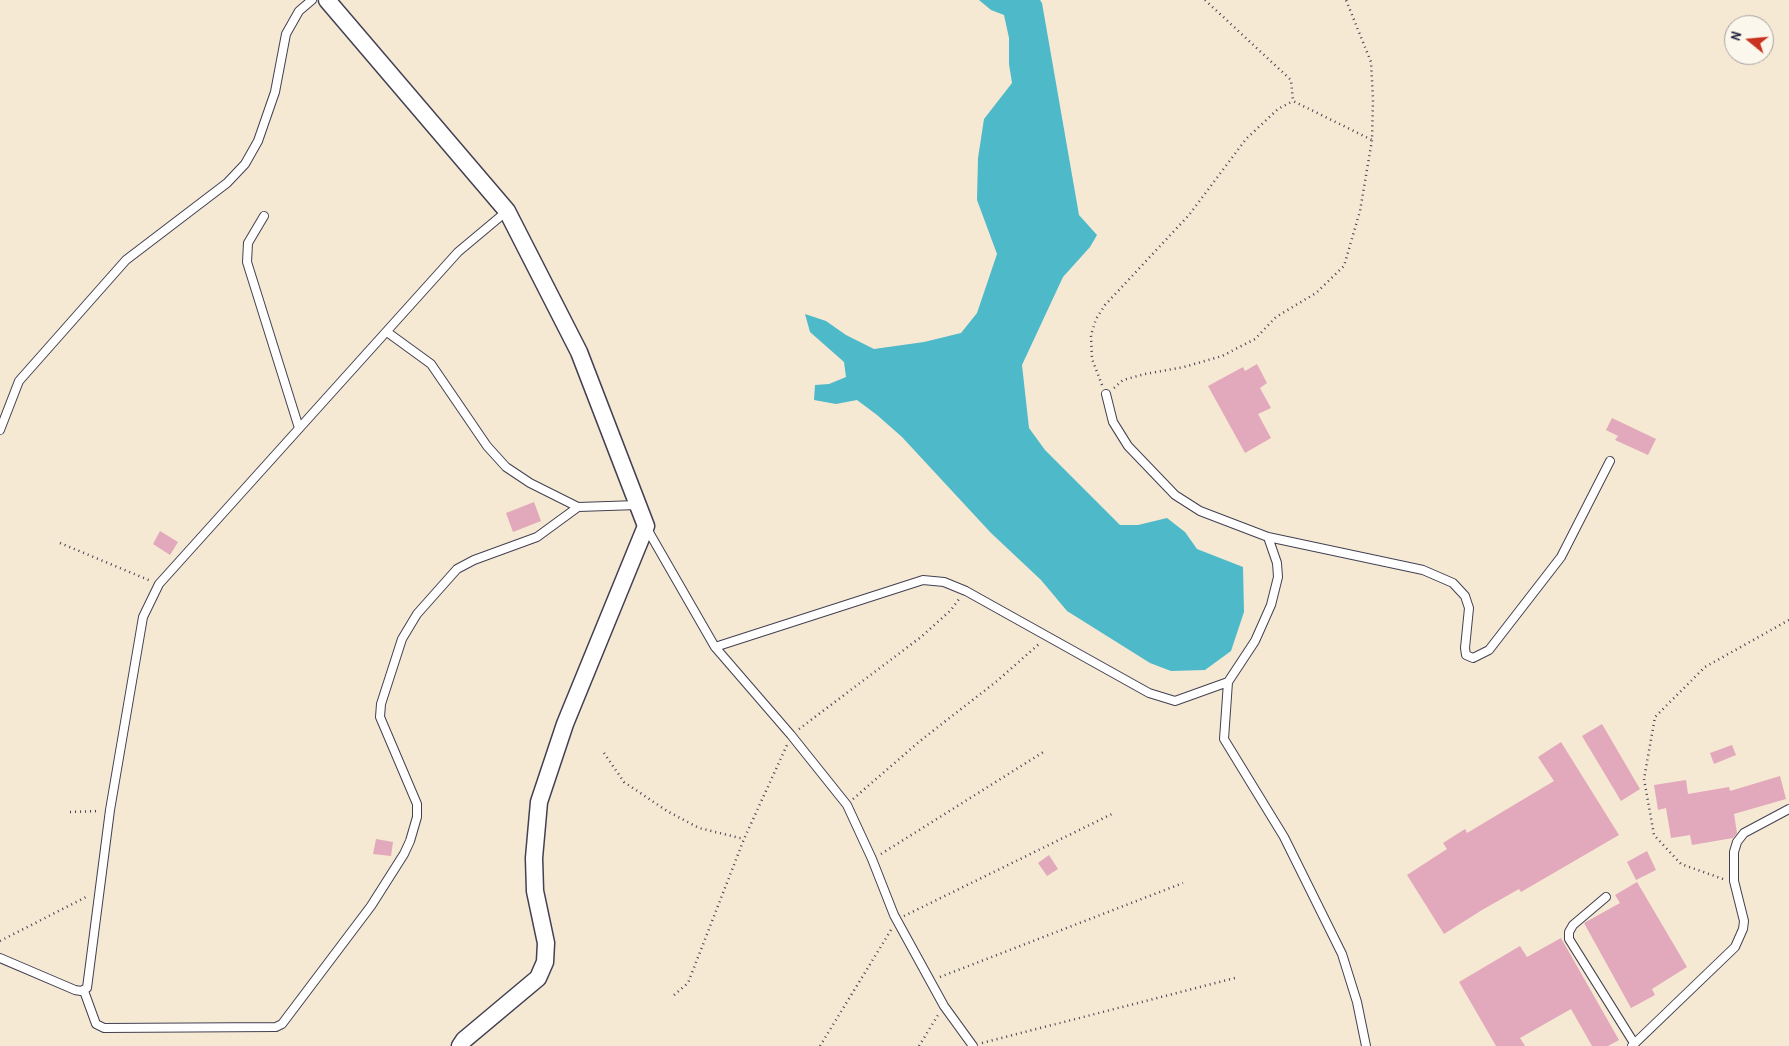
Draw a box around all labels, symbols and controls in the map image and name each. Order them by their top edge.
north arrow [1724,15,1774,65]
text: N [1725,29,1745,42]

